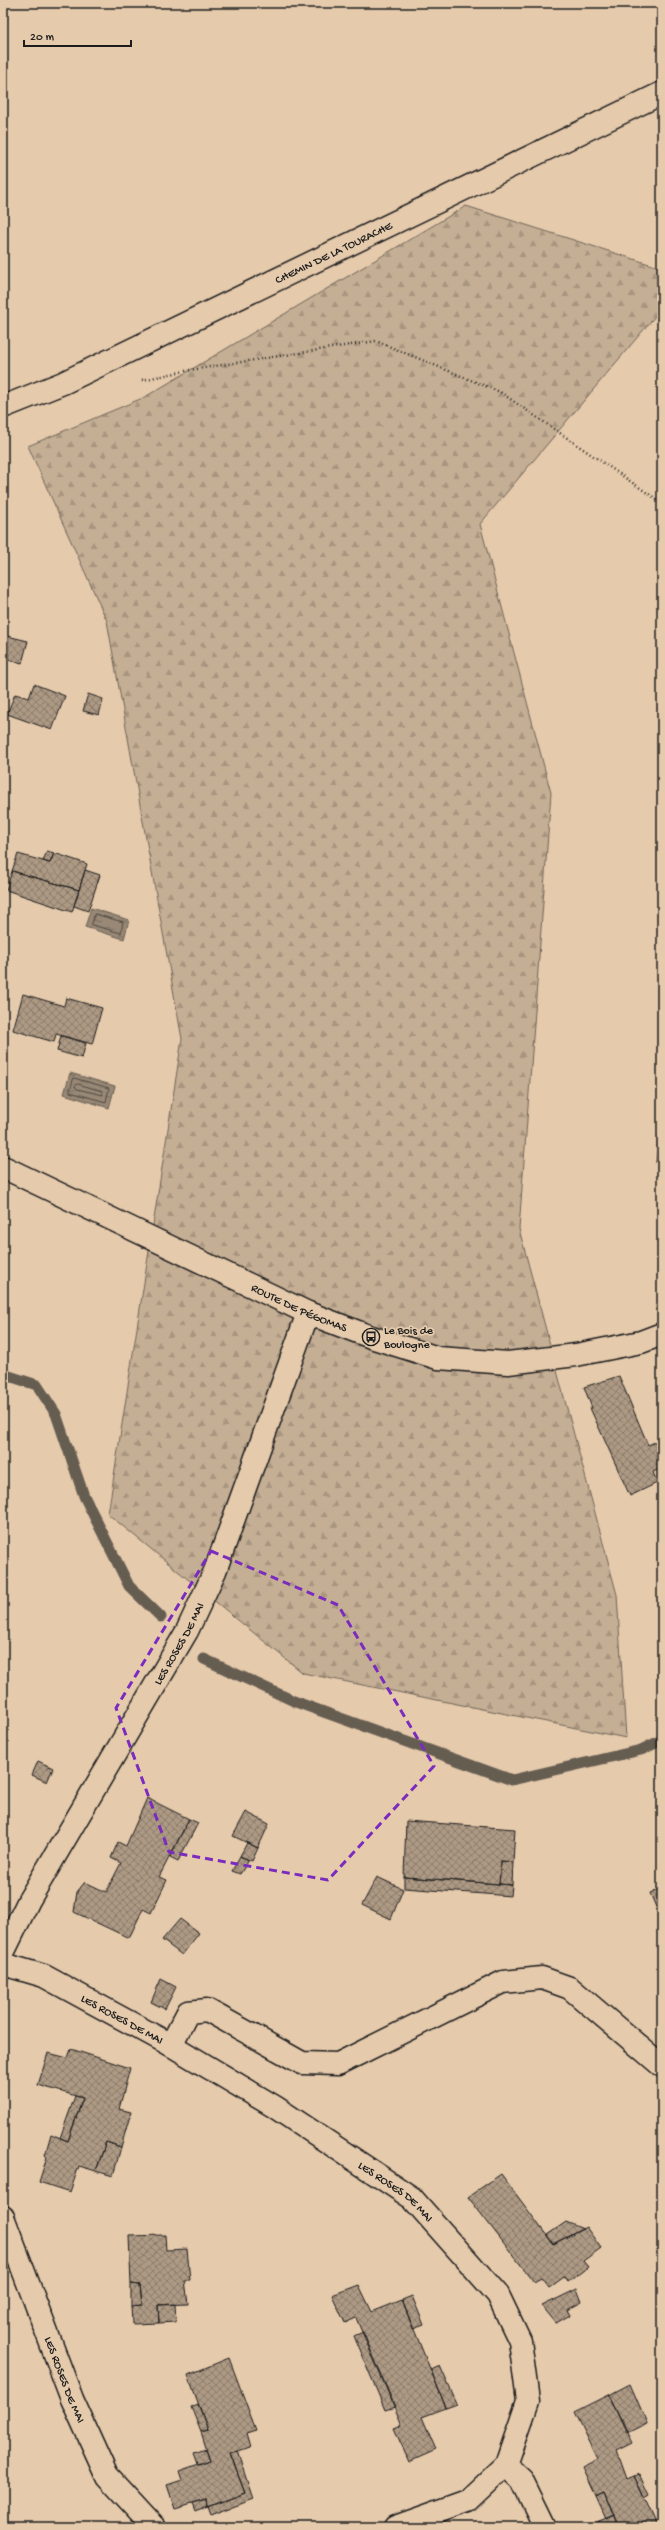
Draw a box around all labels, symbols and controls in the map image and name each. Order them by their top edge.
scale bar [24,22,131,48]
text: 20 m [30,31,55,45]
street label: CHEMIN DE LA TOURACHE [273,219,395,288]
street label: ROUTE DE PÉGOMAS [248,1282,349,1336]
place label: Le Bois de Boulogne [383,1325,434,1353]
bus stop icon: Le Bois de Boulogne [361,1327,381,1347]
street label: LES ROSES DE MAI [152,1601,208,1688]
street label: LES ROSES DE MAI [78,1992,165,2048]
street label: LES ROSES DE MAI [355,2159,435,2226]
street label: LES ROSES DE MAI [40,2335,87,2426]

